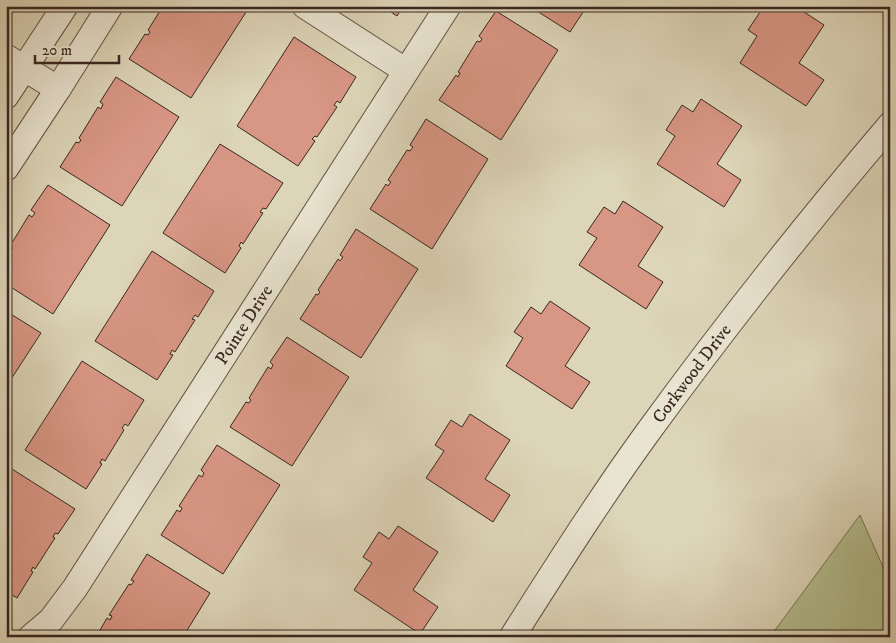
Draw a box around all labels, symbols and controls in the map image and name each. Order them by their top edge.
scale bar [35,32,119,64]
text: 20 m [42,41,72,60]
street label: Pointe Drive [211,281,278,369]
street label: Corkwood Drive [648,320,737,428]

